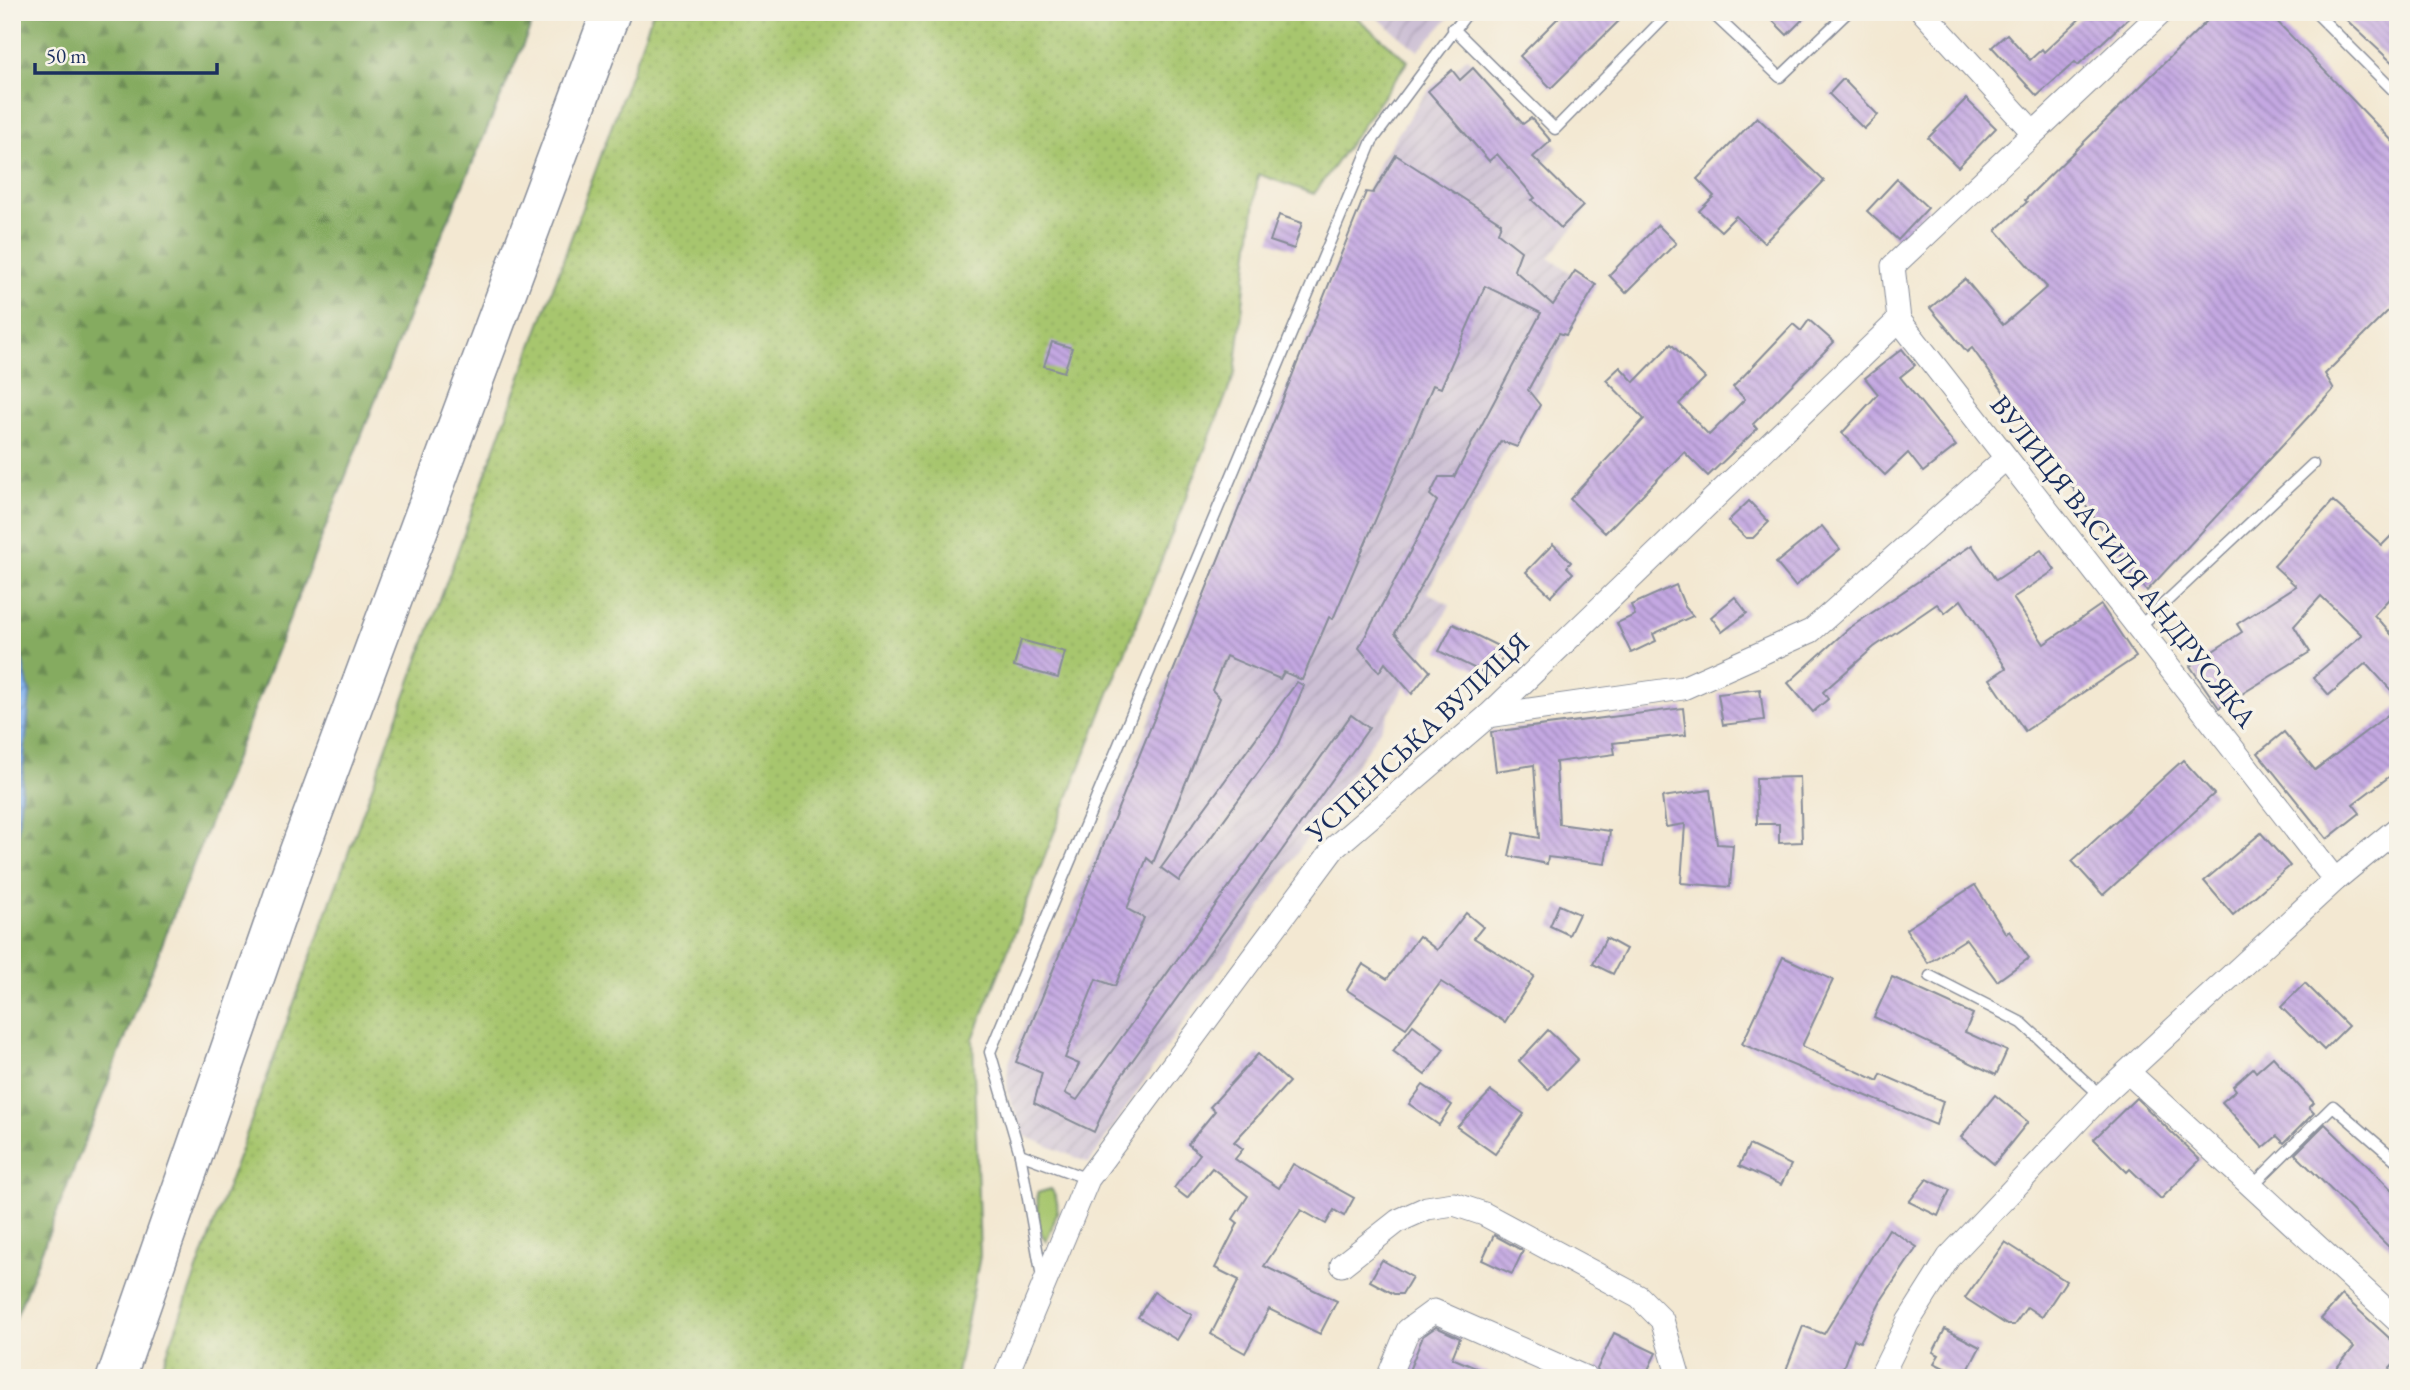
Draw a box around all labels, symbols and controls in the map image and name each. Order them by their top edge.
scale bar [35,32,217,76]
text: 50 m [46,42,87,69]
street label: ВУЛИЦЯ ВАСИЛЯ АНДРУСЯКА [1983,387,2266,735]
street label: УСПЕНСЬКА ВУЛИЦЯ [1297,624,1536,850]

